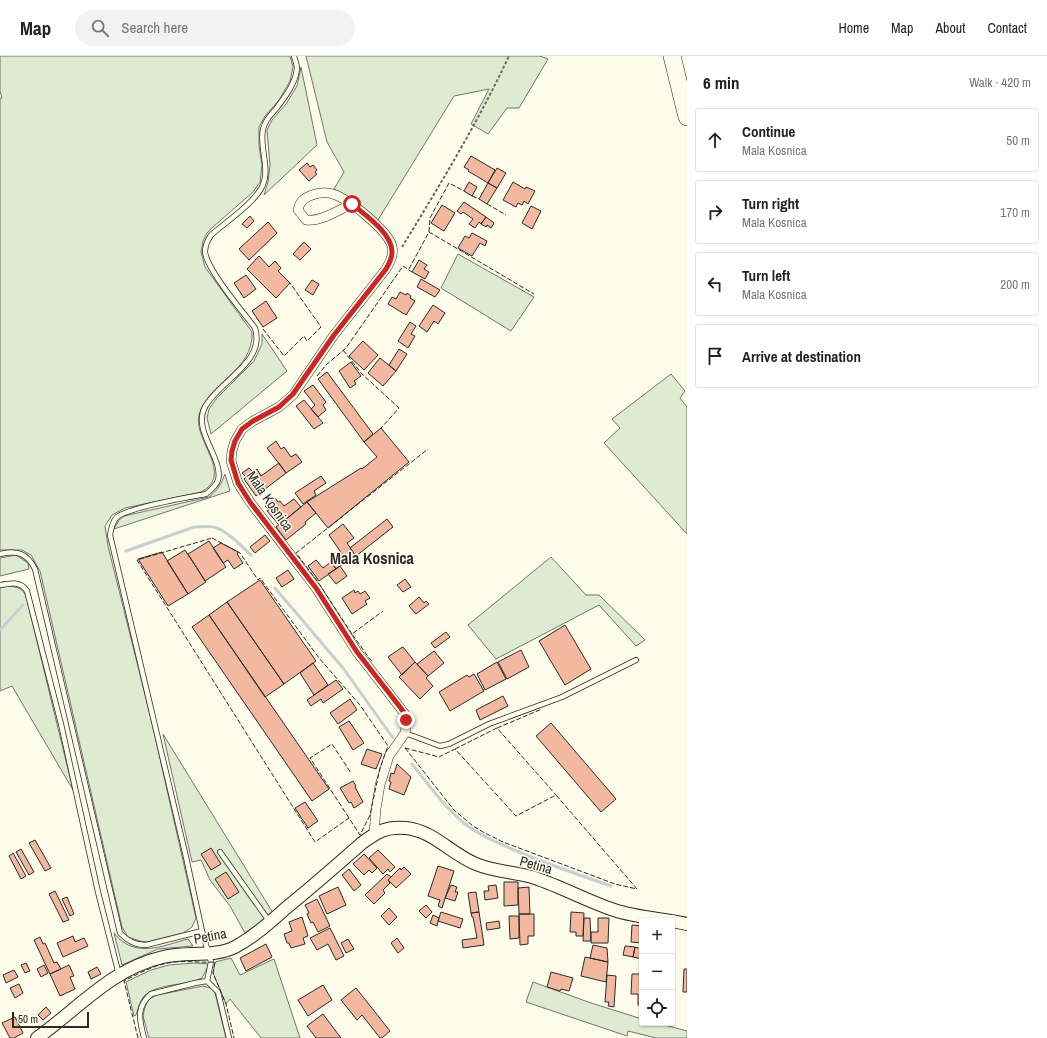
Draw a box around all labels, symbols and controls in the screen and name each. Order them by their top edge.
search box [75,10,355,46]
text: Map [20,15,51,41]
icon: search [89,17,111,39]
text: Search here [121,17,188,38]
text: Home [838,19,869,37]
text: Map [891,19,913,37]
text: About [935,19,965,37]
text: Contact [987,19,1027,37]
text: 6 min [703,71,739,94]
text: Walk · 420 m [969,74,1031,91]
text: Continue [742,121,795,142]
icon: ahead [704,129,726,151]
text: 50 m [1006,132,1030,149]
text: Mala Kosnica [742,142,807,159]
text: Turn right [742,193,799,214]
route start [343,195,361,213]
icon: right [704,201,726,223]
text: 170 m [1000,204,1030,221]
text: Mala Kosnica [742,214,807,231]
text: Turn left [742,265,790,286]
icon: left [704,273,726,295]
text: 200 m [1000,276,1030,293]
text: Mala Kosnica [742,286,807,303]
icon: arrive [704,345,726,367]
text: Arrive at destination [742,346,861,367]
street label: Mala Kosnica [243,467,298,535]
district label: Mala Kosnica [330,547,415,569]
route end [397,711,415,729]
street label: Petina [518,852,555,878]
map controls [639,918,675,1026]
button: + [639,918,675,954]
street label: Petina [192,924,229,948]
button: − [639,954,675,990]
button: locate [639,990,675,1026]
scale bar [12,1010,89,1029]
text: 50 m [18,1012,38,1026]

